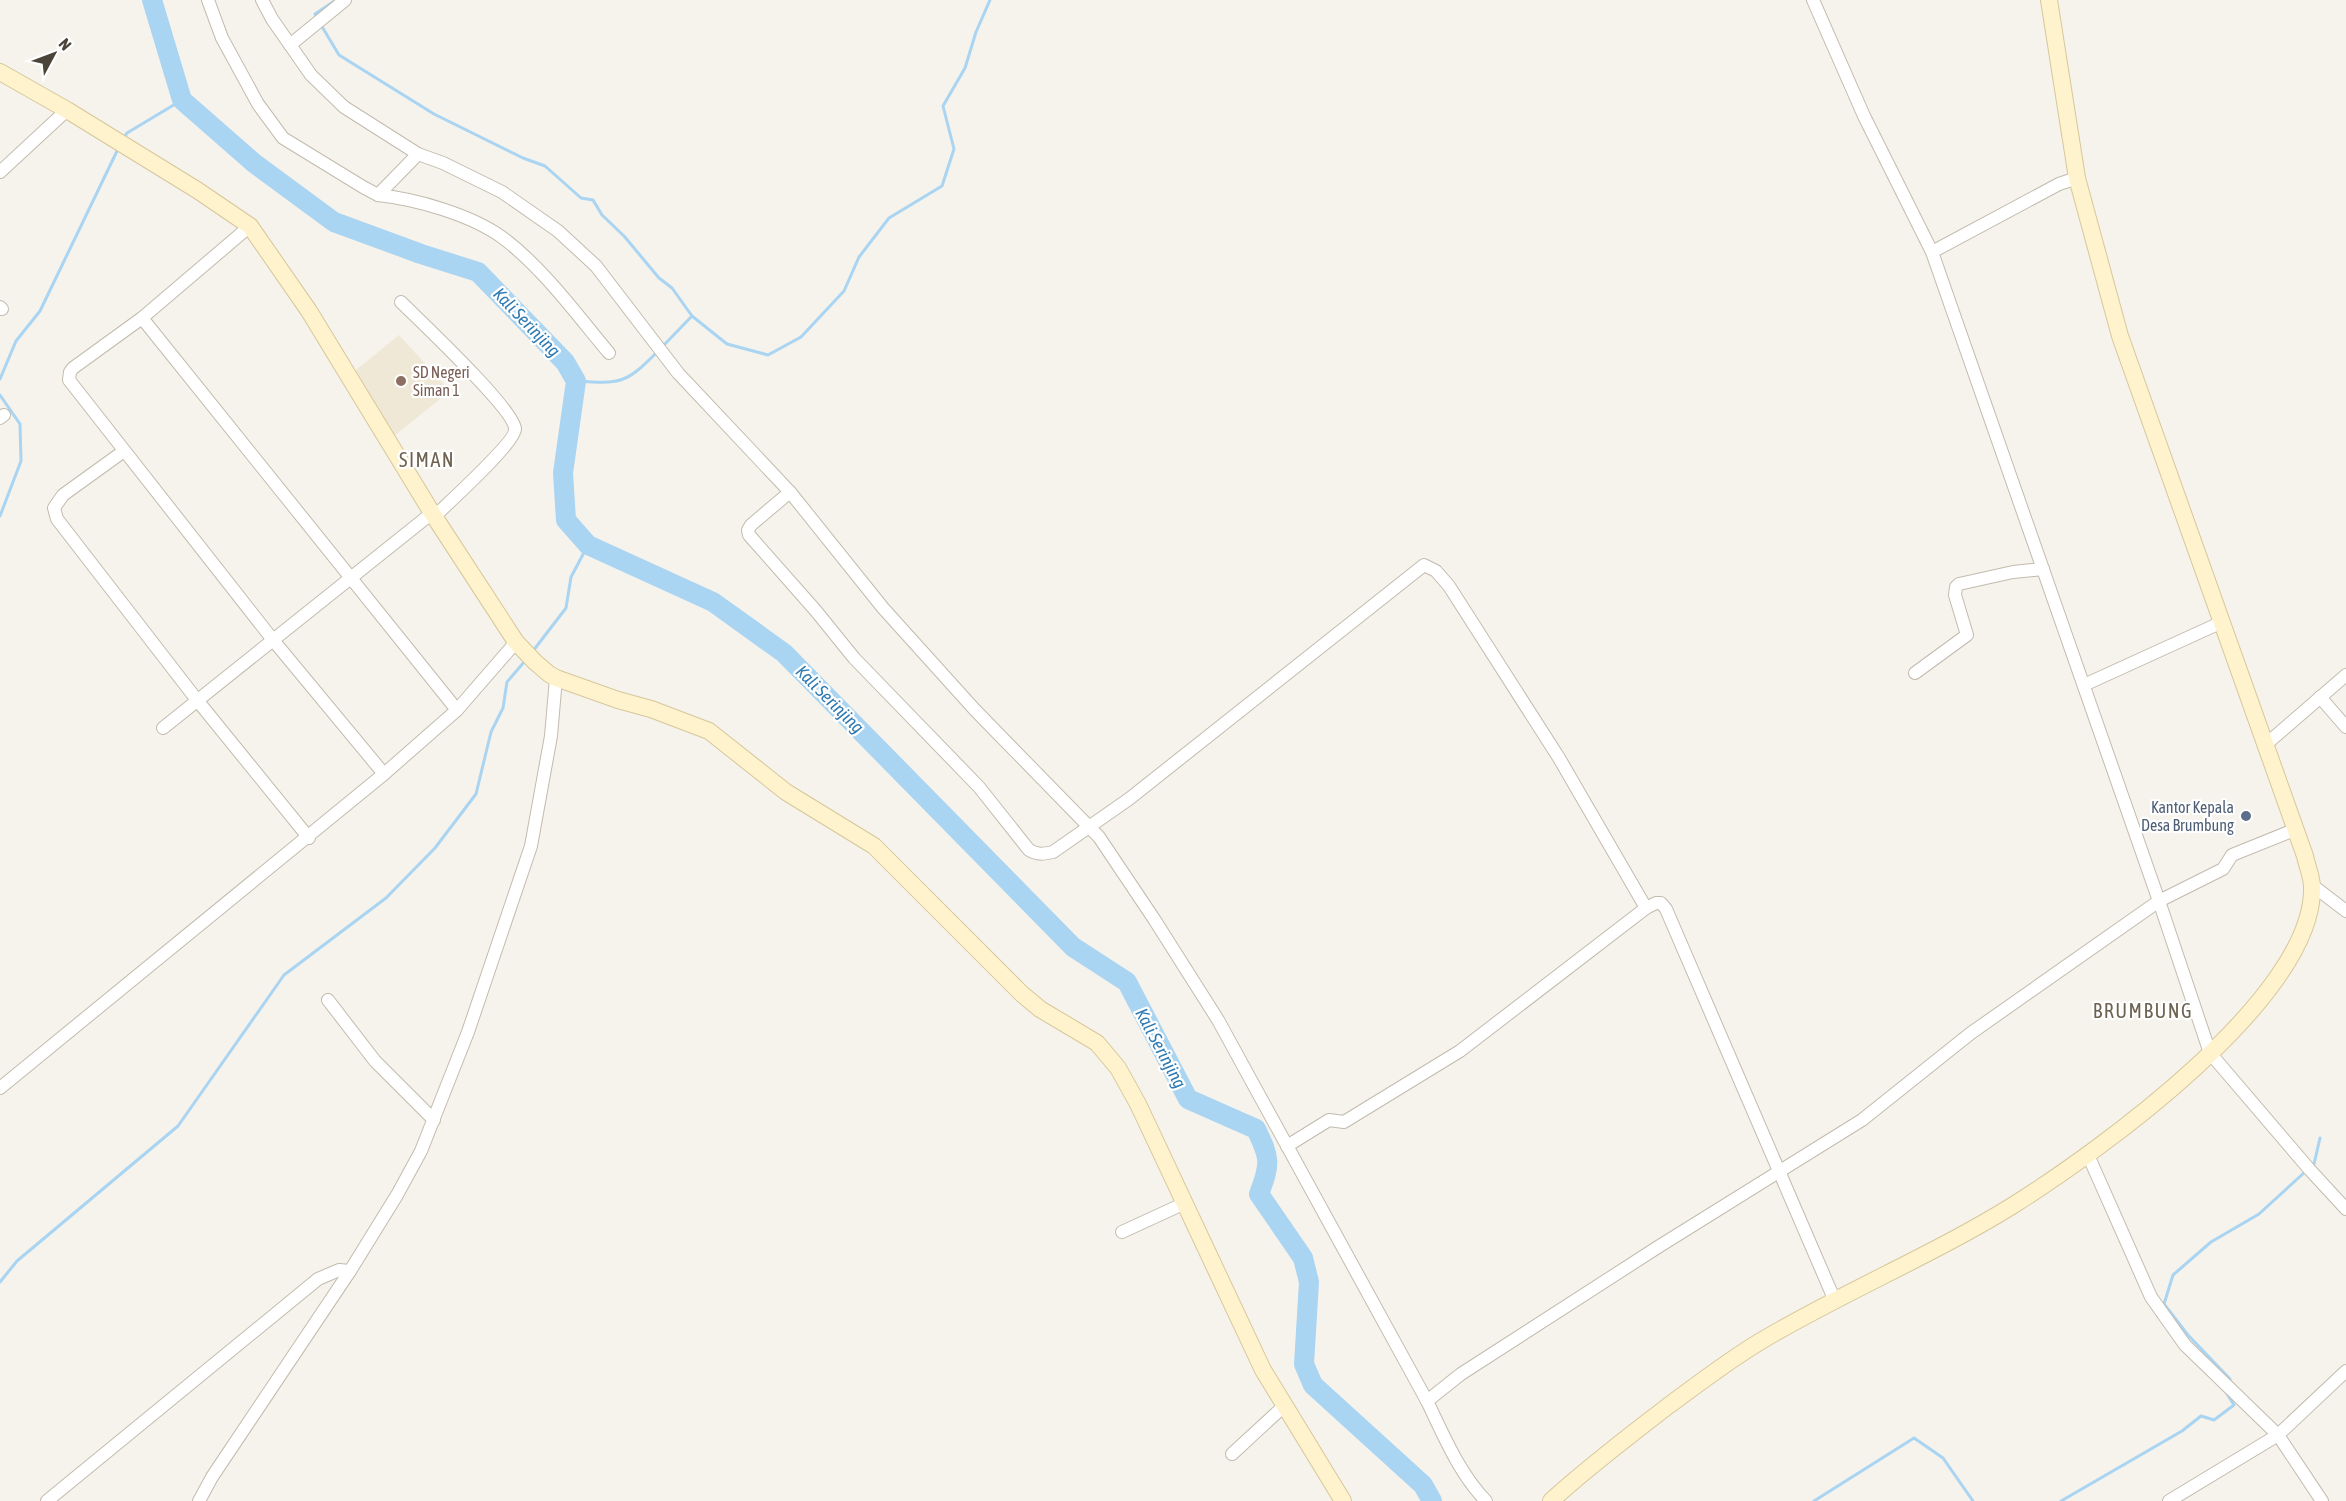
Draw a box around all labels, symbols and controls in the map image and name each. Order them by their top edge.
north arrow [24,24,84,84]
text: N [55,35,75,54]
water label: Kali Serinjing [489,283,565,361]
place label: SD Negeri Siman 1 [413,363,470,399]
marker: SD Negeri Siman 1 [394,374,408,388]
district label: SIMAN [399,448,455,471]
water label: Kali Serinjing [792,661,868,737]
place label: Kantor Kepala Desa Brumbung [2141,798,2234,835]
marker: Kantor Kepala Desa Brumbung [2239,809,2253,823]
district label: BRUMBUNG [2093,999,2193,1022]
water label: Kali Serinjing [1131,1004,1191,1092]

